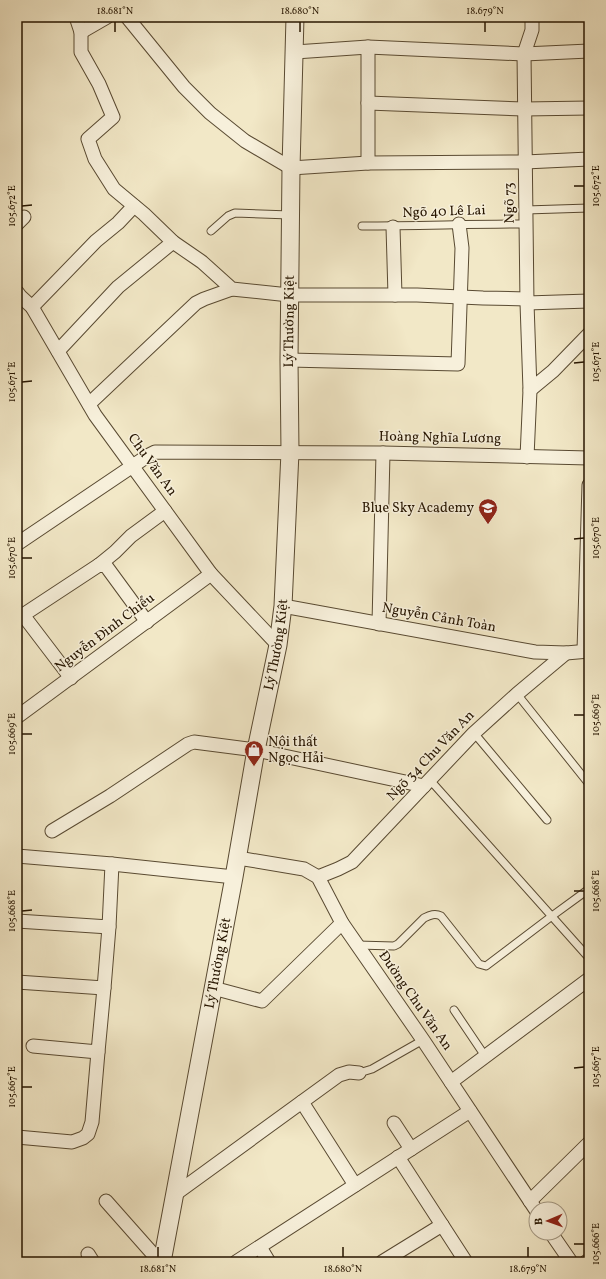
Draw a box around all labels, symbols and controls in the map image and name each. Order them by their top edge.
text: 18.681°N [97,4,134,18]
text: 18.680°N [281,4,320,18]
text: 18.679°N [466,4,504,18]
text: 105.672°E [589,165,603,207]
street label: Ngõ 73 [500,182,520,224]
text: 105.672°E [5,185,19,227]
street label: Ngõ 40 Lê Lai [402,201,486,223]
street label: Lý Thường Kiệt [279,275,299,368]
text: 105.671°E [589,342,603,382]
text: 105.671°E [5,362,19,402]
street label: Hoàng Nghĩa Lương [379,427,501,449]
street label: Chu Văn An [123,430,181,500]
school or university icon: Blue Sky Academy [477,497,499,525]
place label: Blue Sky Academy [362,499,474,518]
text: 105.670°E [589,517,603,559]
text: 105.670°E [5,537,19,579]
street label: Nguyễn Đình Chiểu [51,589,159,677]
street label: Lý Thường Kiệt [259,598,293,692]
street label: Nguyễn Cảnh Toàn [381,599,497,637]
text: 105.669°E [589,694,603,736]
street label: Ngõ 34 Chu Văn An [383,707,479,805]
text: 105.669°E [5,713,19,755]
place label: Nội thất Ngọc Hải [268,733,324,768]
shop icon: Nội thất Ngọc Hải [243,739,265,767]
text: 105.668°E [589,870,603,912]
text: 105.668°E [5,890,19,932]
street label: Lý Thường Kiệt [200,916,236,1010]
street label: Đường Chu Văn An [373,947,457,1055]
text: 105.667°E [589,1046,603,1088]
text: 105.667°E [5,1066,19,1108]
north arrow [528,1201,568,1241]
text: B [532,1217,547,1225]
text: 105.666°E [589,1223,603,1265]
text: 18.681°N [140,1262,177,1276]
text: 18.680°N [324,1262,363,1276]
text: 18.679°N [509,1262,547,1276]

